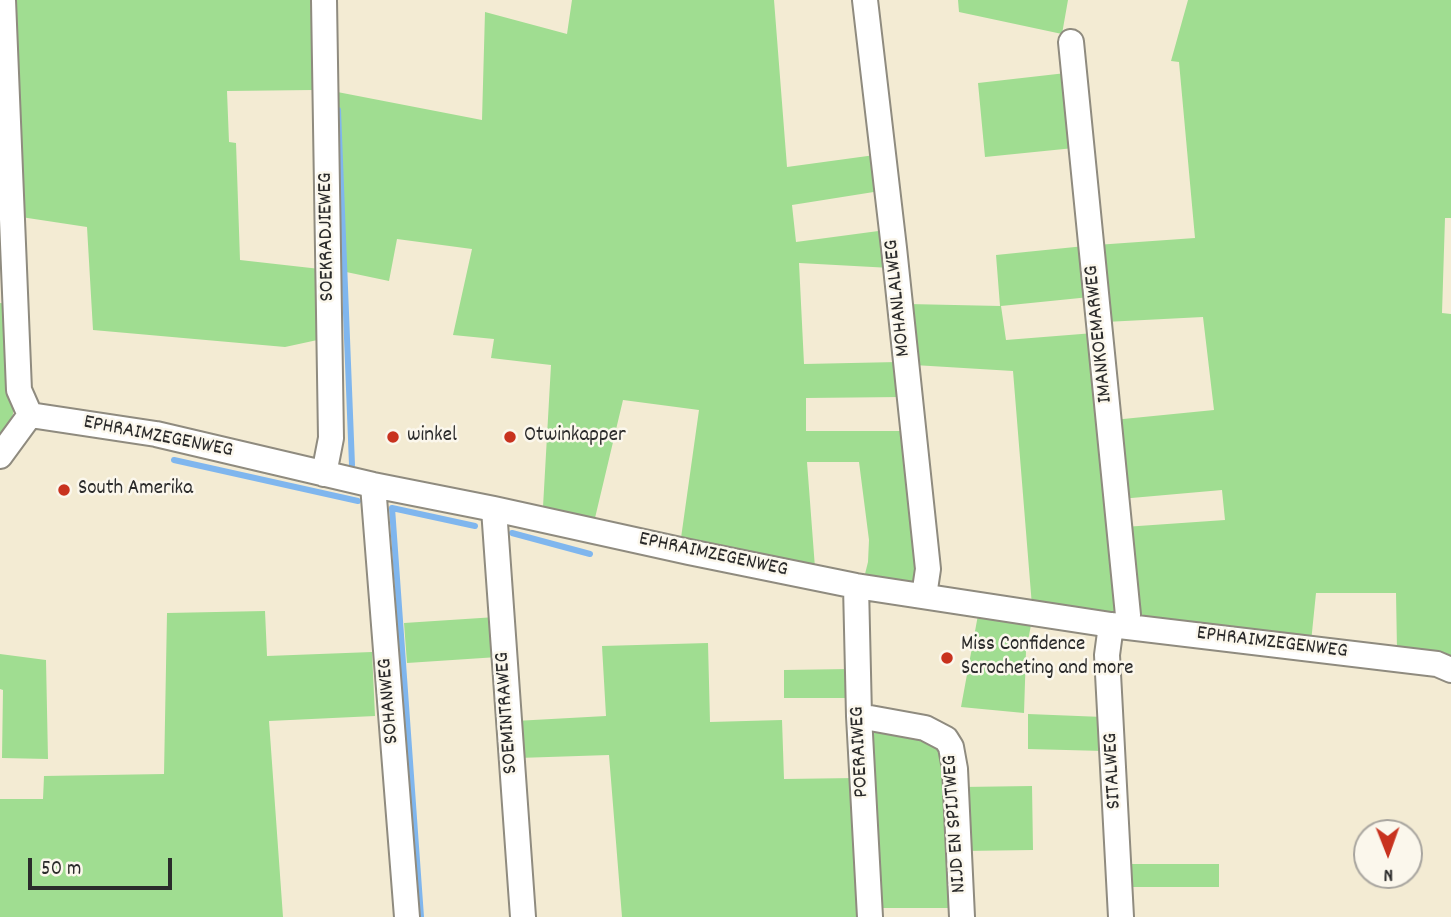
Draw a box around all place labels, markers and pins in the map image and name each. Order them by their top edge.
place label: winkel [407,424,457,450]
place label: Otwinkapper [524,424,626,450]
marker: winkel [385,429,401,445]
marker: Otwinkapper [502,429,518,445]
place label: South Amerika [78,477,193,503]
marker: South Amerika [56,482,72,498]
place label: Miss Confidence Scrocheting and more [961,633,1133,683]
marker: Miss Confidence Scrocheting and more [939,650,955,666]

